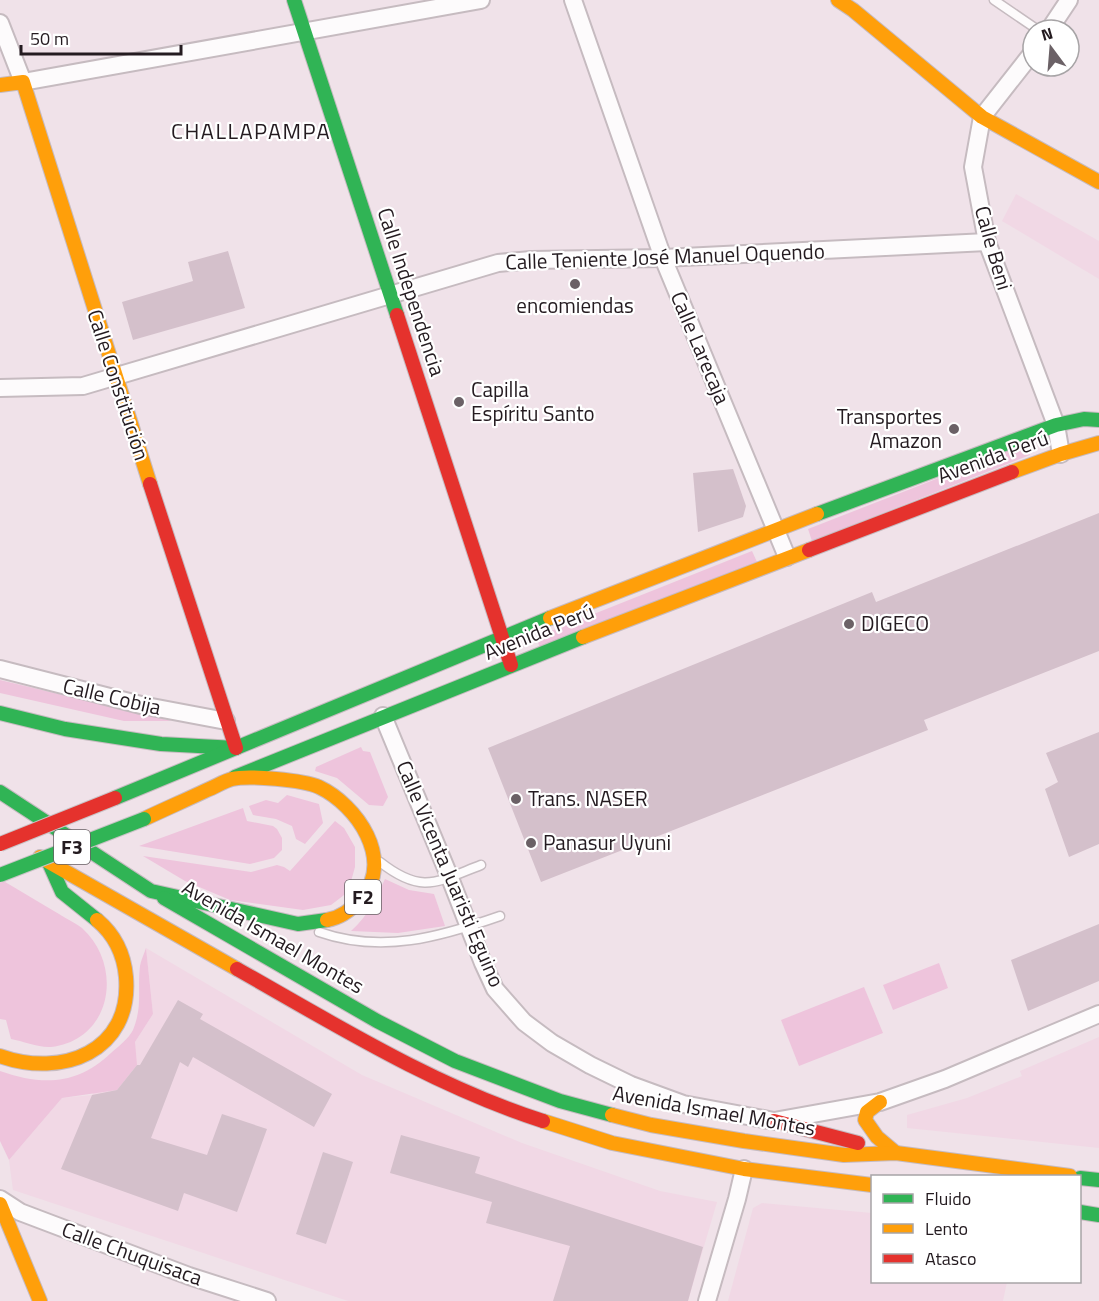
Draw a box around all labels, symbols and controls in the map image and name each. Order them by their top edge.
scale bar [21,18,182,56]
north arrow [1021,18,1081,78]
text: N [1038,21,1056,47]
text: 50 m [30,25,69,52]
district label: CHALLAPAMPA [171,114,331,148]
street label: Calle Beni [967,202,1021,294]
street label: Calle Independencia [370,203,454,380]
street label: Calle Teniente José Manuel Oquendo [505,234,825,278]
marker: encomiendas [568,277,582,291]
street label: Calle Larecaja [663,286,739,409]
place label: encomiendas [516,289,634,321]
street label: Calle Constitución [80,305,158,464]
place label: Capilla Espíritu Santo [471,373,595,429]
marker: Capilla Espíritu Santo [452,395,466,409]
place label: Transportes Amazon [837,400,942,456]
street label: Avenida Perú [933,421,1053,491]
marker: Transportes Amazon [947,422,961,436]
street label: Avenida Perú [479,594,598,668]
place label: DIGECO [861,607,929,639]
marker: DIGECO [842,617,856,631]
street label: Calle Cobija [60,669,165,723]
street label: Calle Vicenta Juaristi Eguino [389,755,513,992]
place label: Trans. NASER [528,782,648,814]
marker: Trans. NASER [509,792,523,806]
place label: Panasur Uyuni [543,826,671,858]
road number: F3 [54,830,90,864]
marker: Panasur Uyuni [524,836,538,850]
street label: Avenida Ismael Montes [177,871,370,1001]
road number: F2 [345,880,381,914]
street label: Avenida Ismael Montes [610,1076,818,1144]
legend [871,1175,1081,1283]
text: Fluido [925,1185,971,1212]
street label: Calle Chuquisaca [58,1213,208,1293]
text: Lento [925,1215,968,1242]
text: Atasco [925,1245,976,1272]

